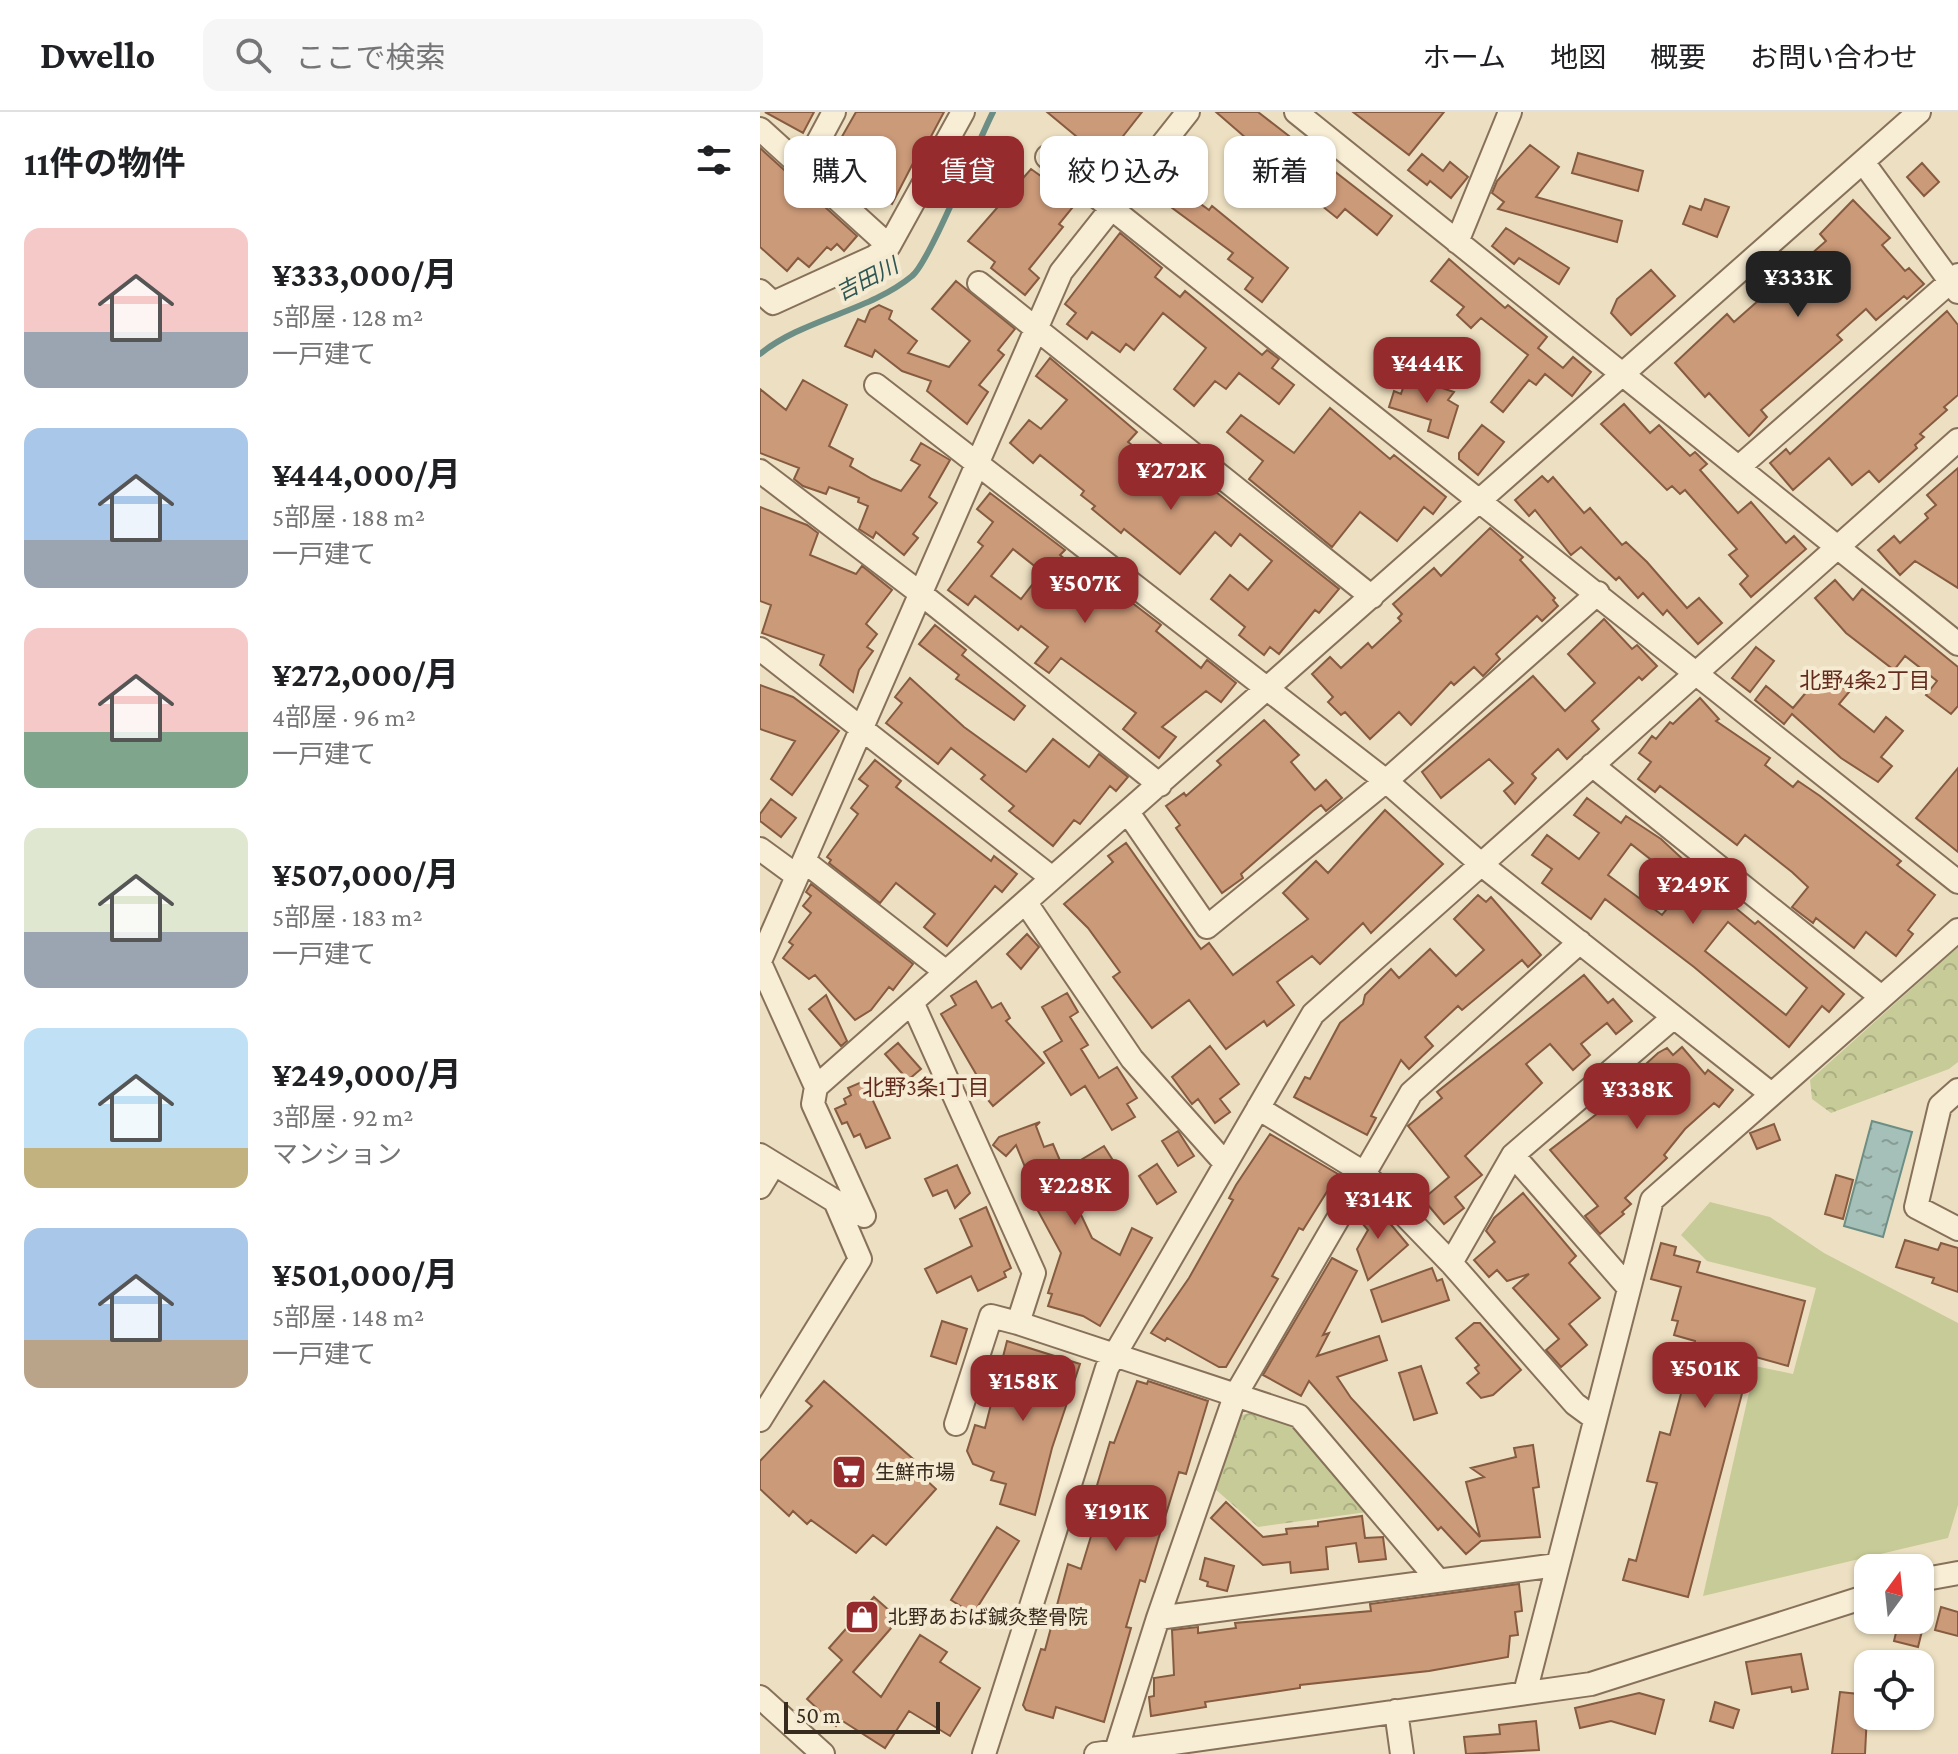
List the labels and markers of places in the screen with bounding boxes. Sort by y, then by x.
pin: ¥333K [1742,251,1854,319]
pin: ¥444K [1371,337,1483,405]
pin: ¥272K [1115,444,1227,512]
pin: ¥507K [1029,557,1141,625]
pin: ¥249K [1637,858,1749,926]
pin: ¥338K [1581,1063,1693,1131]
pin: ¥228K [1019,1159,1131,1227]
pin: ¥314K [1322,1173,1434,1241]
pin: ¥501K [1649,1342,1761,1410]
pin: ¥158K [967,1355,1079,1423]
supermarket icon: 生鮮市場 [830,1453,868,1491]
place label: 生鮮市場 [875,1461,955,1483]
pin: ¥191K [1060,1485,1172,1553]
shop icon: 北野あおば鍼灸整骨院 [843,1598,881,1636]
place label: 北野あおば鍼灸整骨院 [888,1606,1088,1628]

